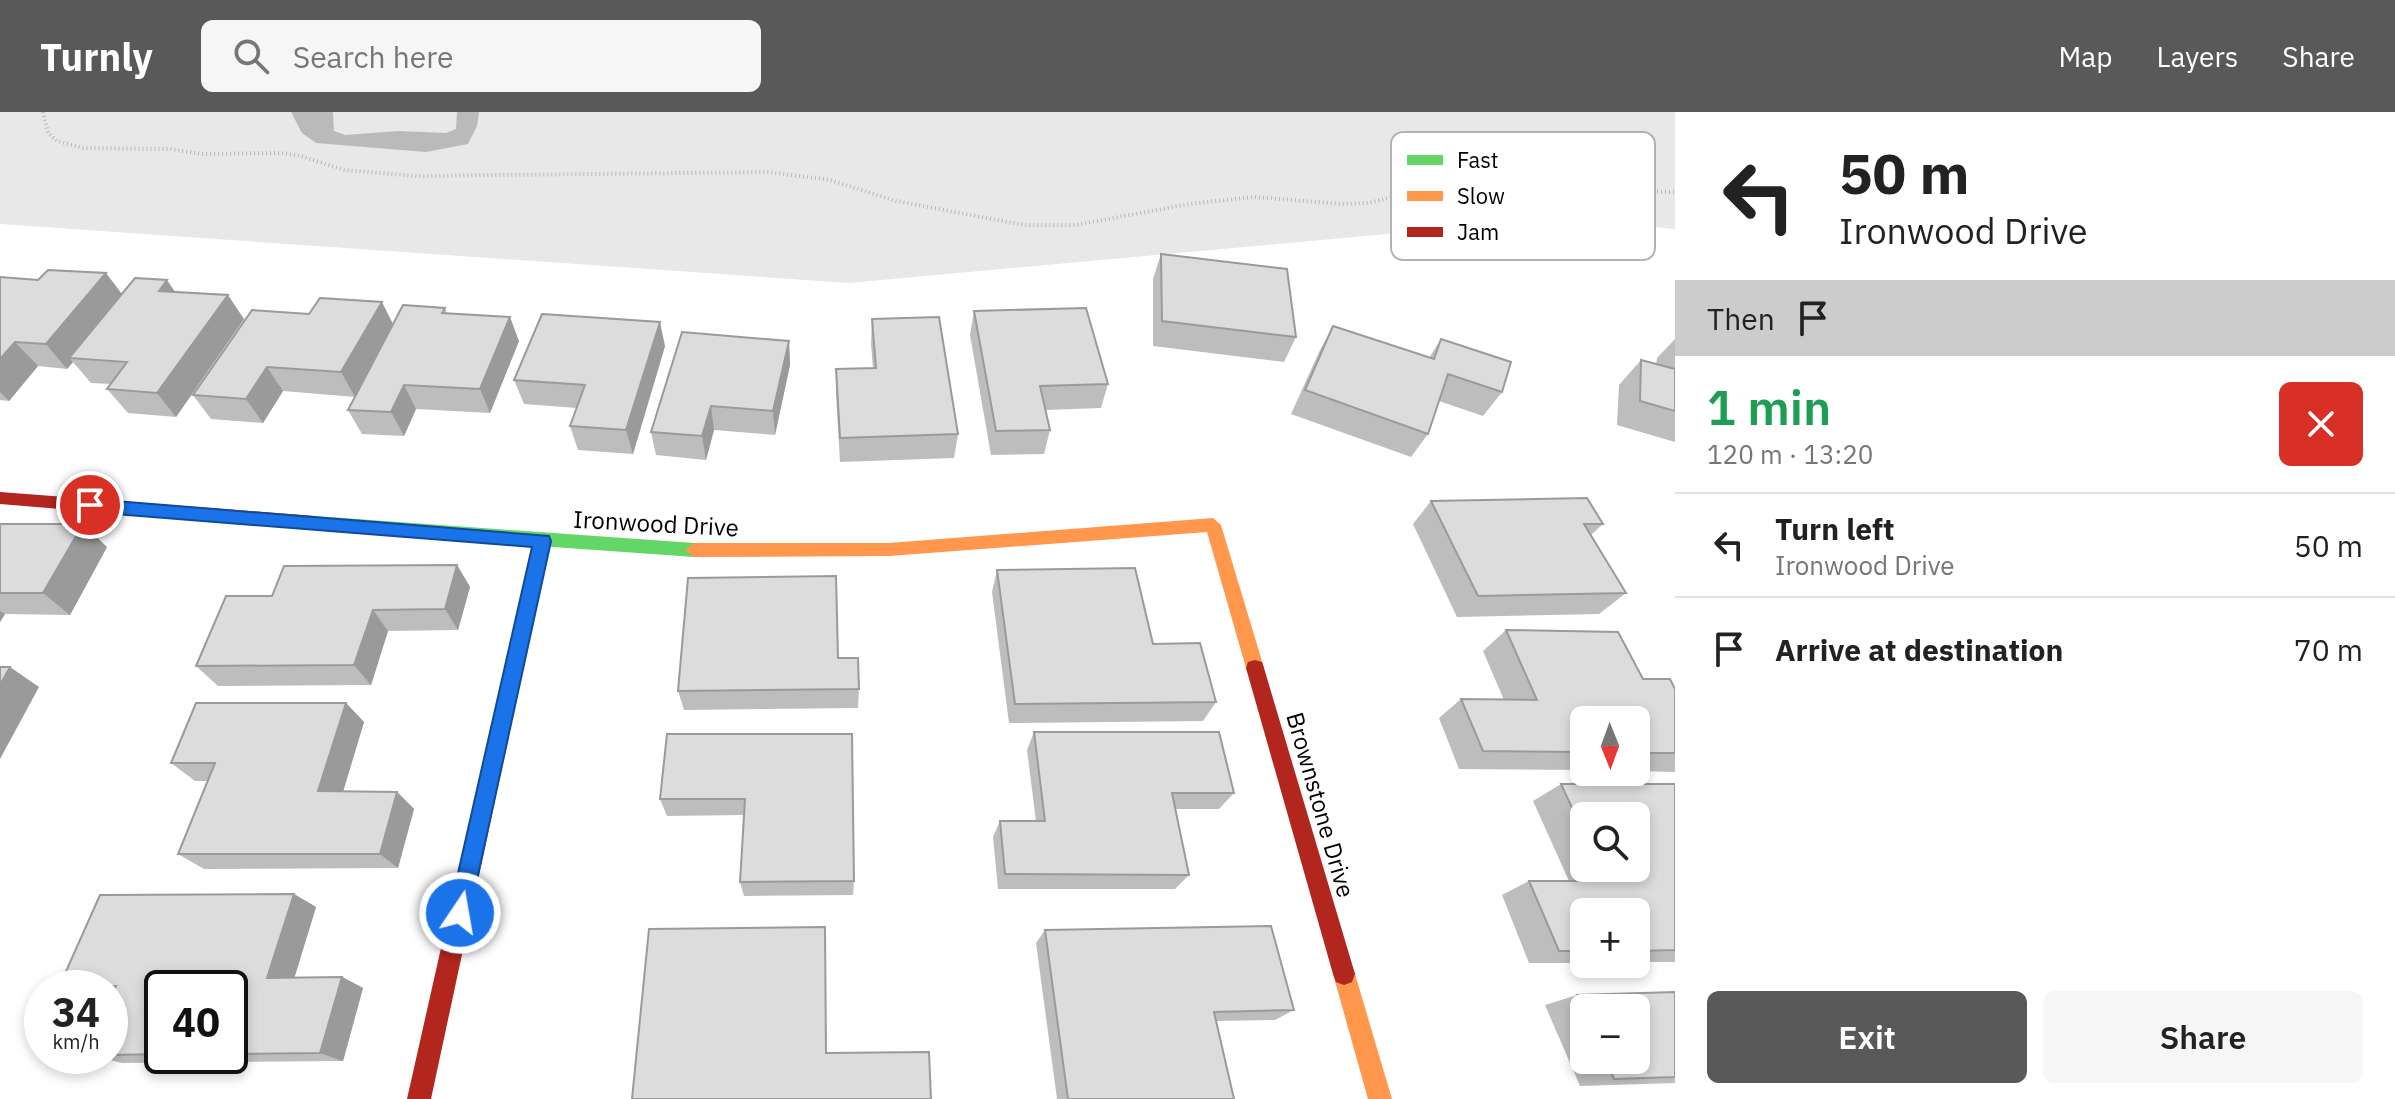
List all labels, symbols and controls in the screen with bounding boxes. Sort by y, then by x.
search box [201,20,761,92]
text: Turnly [40,32,153,81]
icon: search [229,34,273,78]
text: Search here [293,37,454,76]
text: Map [2058,38,2112,75]
text: Layers [2156,38,2238,75]
text: Share [2282,38,2355,75]
legend [1391,132,1655,260]
text: 50 m [1839,137,1969,209]
icon: left [1707,144,1811,248]
text: Fast [1457,145,1498,174]
text: Slow [1457,181,1505,210]
text: Ironwood Drive [1839,207,2088,254]
text: Jam [1457,217,1499,246]
icon: arrive [1791,296,1835,340]
text: Then [1707,299,1775,338]
text: 1 min [1707,376,1831,438]
button: close [2279,382,2363,466]
text: 120 m · 13:20 [1707,437,1873,471]
pin [56,471,124,539]
icon: arrive [68,483,112,527]
street label: Ironwood Drive [572,503,740,543]
text: Turn left [1775,509,1894,548]
icon: left [1707,523,1751,567]
text: 50 m [2294,526,2363,565]
text: Ironwood Drive [1775,548,1955,582]
icon: arrive [1707,627,1751,671]
text: Arrive at destination [1775,630,2063,669]
text: 70 m [2294,630,2363,669]
north arrow [1570,706,1650,786]
map controls [1570,706,1650,1074]
street label: Brownstone Drive [1279,708,1363,901]
button: search [1570,802,1650,882]
position arrow [418,871,502,955]
button: + [1570,898,1650,978]
speed limit sign: 40 [144,970,248,1074]
text: 34 [52,986,100,1038]
button: Exit [1707,991,2027,1083]
button: Share [2043,991,2363,1083]
button: − [1570,994,1650,1074]
text: km/h [52,1028,100,1055]

